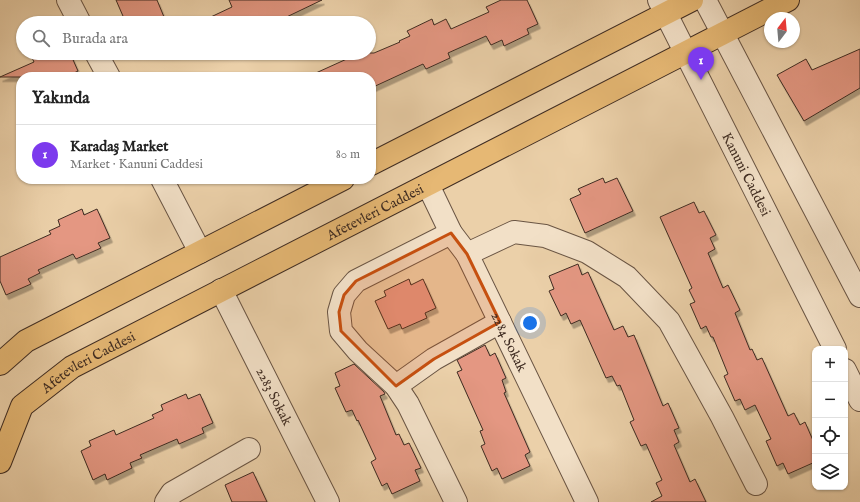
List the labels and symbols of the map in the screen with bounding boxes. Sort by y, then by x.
north arrow [764,12,800,48]
pin: 1 [688,47,714,80]
street label: Kanuni Caddesi [717,130,775,220]
street label: Afetevleri Caddesi [323,180,427,245]
street label: 2284 Sokak [486,309,531,375]
your location [520,313,540,333]
street label: Afetevleri Caddesi [37,328,139,398]
street label: 2283 Sokak [252,365,296,429]

